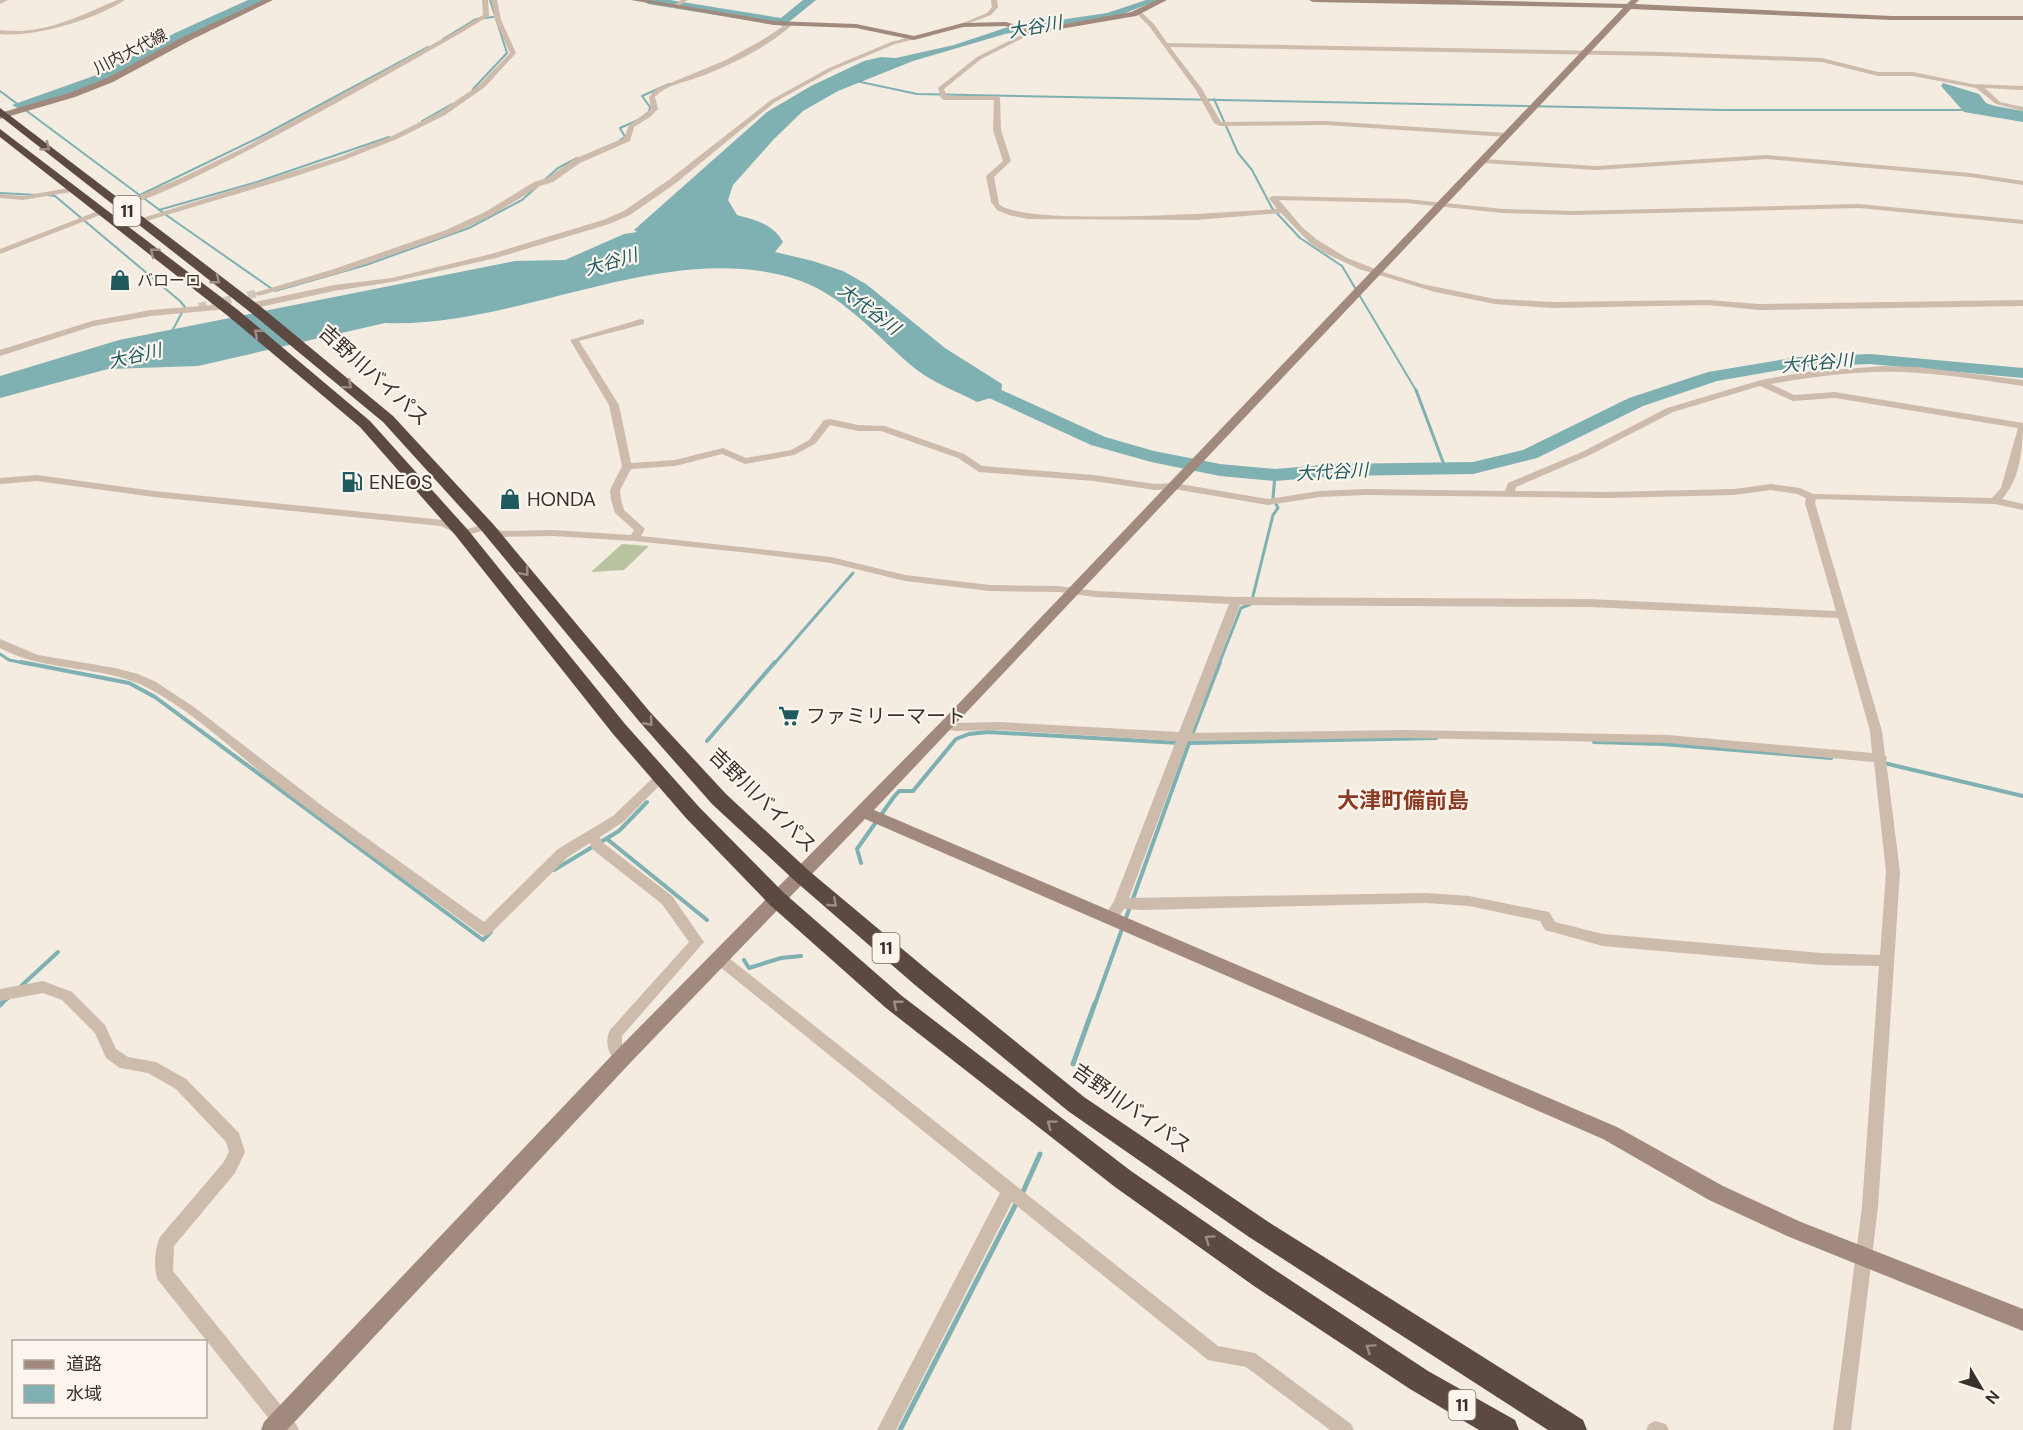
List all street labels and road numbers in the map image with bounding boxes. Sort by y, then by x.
street label: 川内大代線 [90,24,171,79]
road number: 11 [114,196,140,226]
street label: 吉野川バイパス [313,319,435,431]
street label: 吉野川バイパス [704,742,822,858]
road number: 11 [872,933,900,963]
street label: 吉野川バイパス [1067,1057,1197,1159]
road number: 11 [1448,1390,1476,1420]

